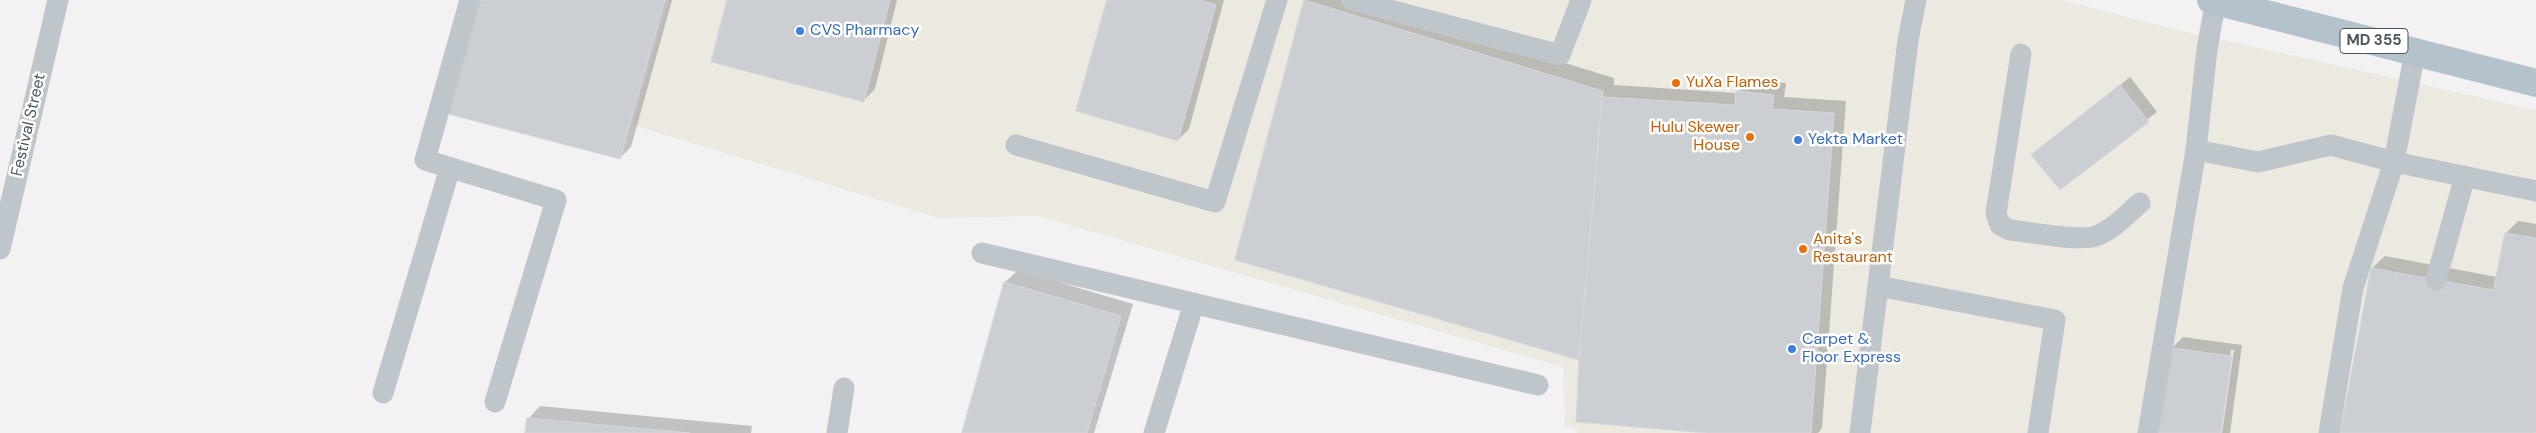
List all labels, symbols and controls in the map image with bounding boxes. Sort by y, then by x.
place label: CVS Pharmacy [810,21,919,41]
marker: CVS Pharmacy [794,25,806,37]
road number: MD 355 [2340,28,2408,54]
street label: Festival Street [8,72,50,178]
place label: YuXa Flames [1686,73,1778,93]
marker: YuXa Flames [1670,77,1682,89]
place label: Hulu Skewer House [1650,118,1740,156]
place label: Yekta Market [1808,130,1903,150]
marker: Hulu Skewer House [1744,131,1756,143]
marker: Yekta Market [1792,134,1804,146]
place label: Anita's Restaurant [1813,230,1893,268]
marker: Anita's Restaurant [1797,243,1809,255]
place label: Carpet & Floor Express [1802,330,1901,368]
marker: Carpet & Floor Express [1786,343,1798,355]

